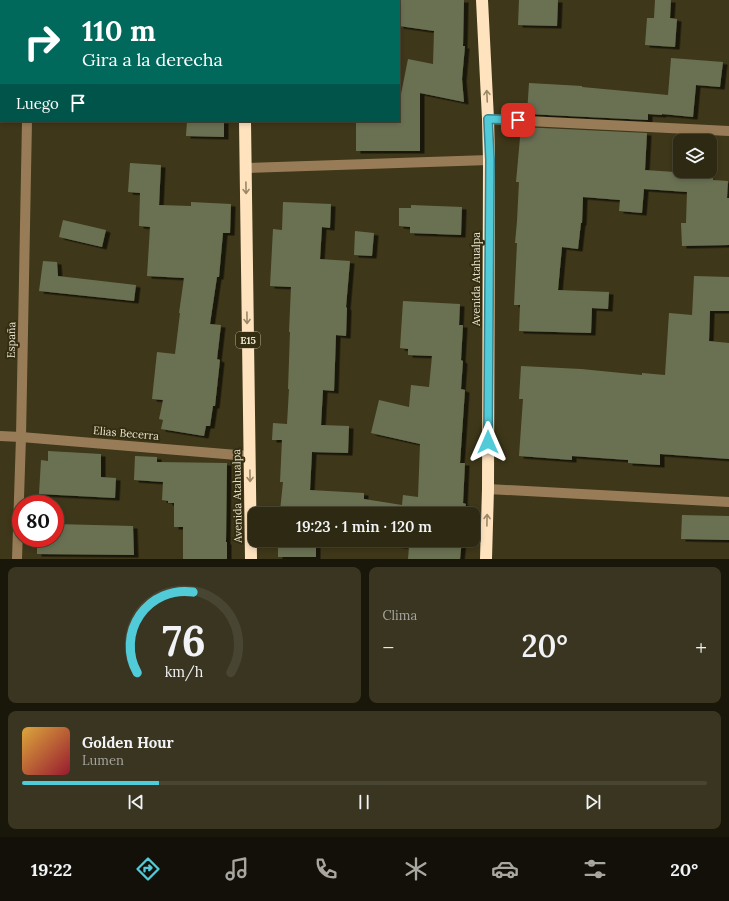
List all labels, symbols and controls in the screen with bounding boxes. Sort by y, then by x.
text: 110 m [82,13,156,49]
icon: right [16,16,68,68]
text: Gira a la derecha [82,48,223,71]
one-way arrow [484,90,491,103]
icon: arrive [67,92,89,114]
text: Luego [16,94,59,113]
pin [501,103,535,137]
icon: arrive [507,109,529,131]
map controls [673,134,717,178]
button: layers [673,134,717,178]
one-way arrow [242,181,250,194]
street label: Avenida Atahualpa [469,232,483,327]
one-way arrow [244,311,251,324]
street label: España [4,321,18,358]
road number: E15 [236,332,260,348]
position arrow [467,421,509,463]
street label: Elias Becerra [92,423,160,443]
street label: Avenida Atahualpa [229,449,245,544]
one-way arrow [246,469,254,482]
speed limit sign: 80 [12,495,64,547]
one-way arrow [483,514,491,527]
text: 19:23 · 1 min · 120 m [296,517,432,536]
text: Clima [383,607,417,624]
text: 76 [163,614,206,667]
text: 20° [521,627,568,665]
text: − [383,633,394,661]
text: + [695,633,707,661]
text: km/h [165,663,204,682]
text: Golden Hour [82,733,174,752]
text: Lumen [82,752,124,769]
icon: previous [125,791,147,813]
icon: pause [353,791,375,813]
icon: next [582,791,604,813]
icon: directions [134,855,162,883]
icon: music [223,855,251,883]
icon: phone [312,855,340,883]
icon: climate [402,855,430,883]
icon: car [491,855,519,883]
icon: filters [581,855,609,883]
text: 19:22 [31,858,72,881]
text: 20° [670,858,698,881]

